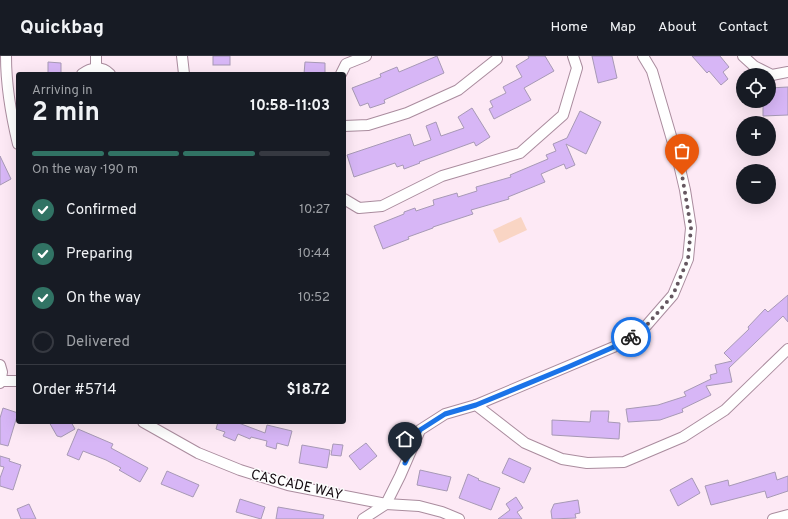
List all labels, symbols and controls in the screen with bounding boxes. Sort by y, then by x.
text: Quickbag [20,16,104,40]
text: Home [551,19,588,36]
text: Map [610,19,636,36]
text: About [658,19,697,36]
text: Contact [719,19,768,36]
map controls [736,68,776,204]
button: locate [736,68,776,108]
text: Arriving in [32,83,93,99]
text: 2 min [32,97,100,130]
text: 10:58–11:03 [250,97,330,116]
button: + [736,116,776,156]
pin [665,134,699,175]
icon: bag [671,140,693,162]
text: On the way · 190 m [32,162,138,178]
button: − [736,164,776,204]
icon: check [32,199,54,221]
text: Confirmed [66,201,137,220]
text: 10:27 [299,202,330,218]
icon: check [32,243,54,265]
text: Preparing [66,245,133,264]
text: 10:44 [298,246,330,262]
icon: check [32,287,54,309]
text: On the way [66,289,141,308]
text: 10:52 [298,290,330,306]
courier [611,317,651,357]
icon: bike [620,326,642,348]
text: Delivered [66,333,130,352]
text: Order #5714 [32,381,117,400]
text: $18.72 [286,381,330,400]
pin [388,422,422,463]
icon: home [394,428,416,450]
street label: CASCADE WAY [249,467,344,504]

